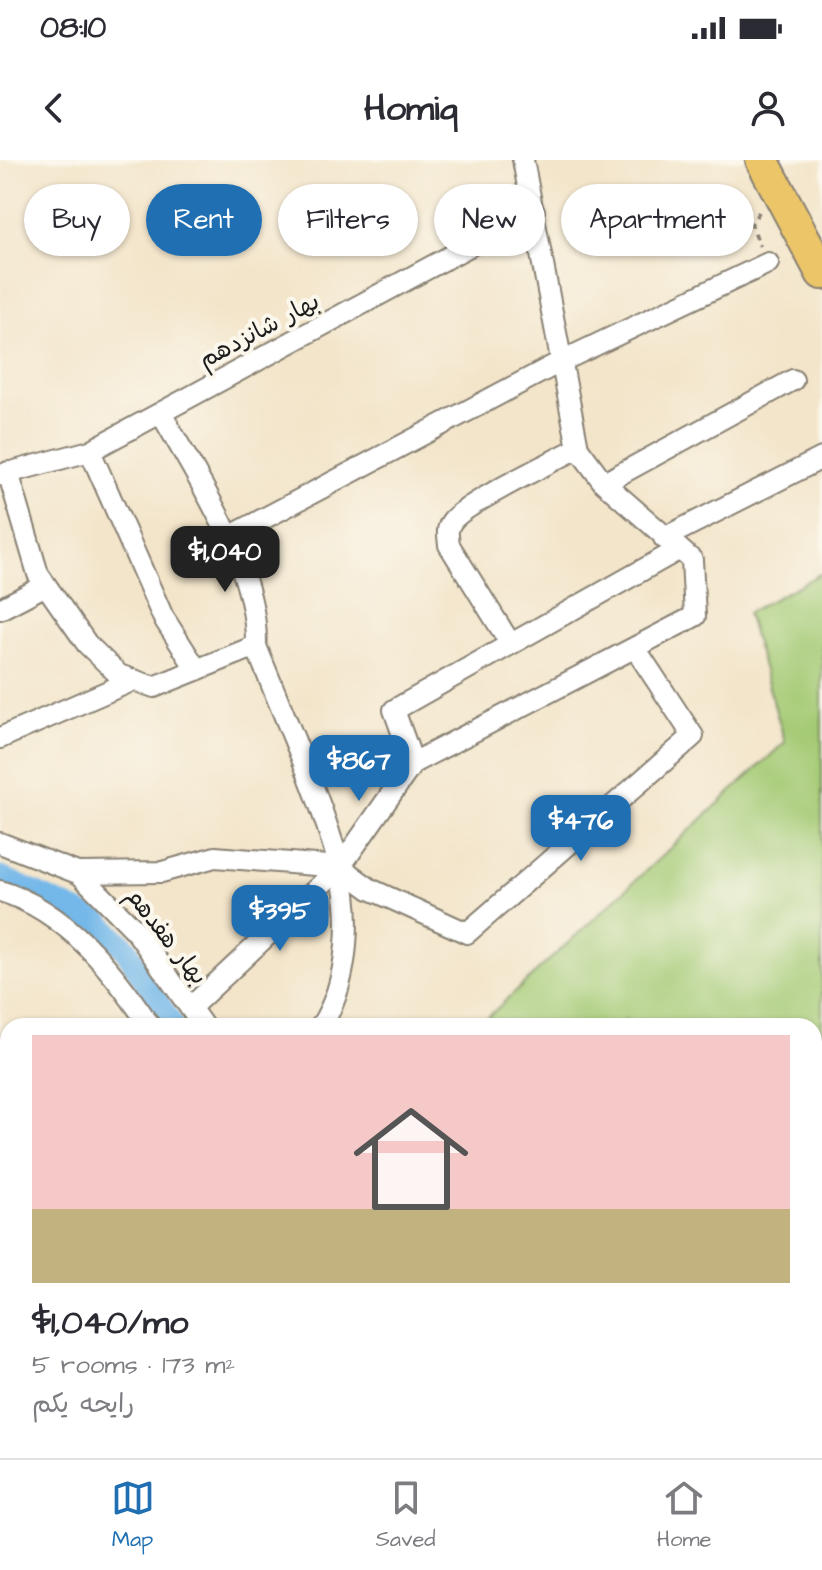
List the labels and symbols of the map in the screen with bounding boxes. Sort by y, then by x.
street label: بهار شانزدهم [193,285,326,377]
pin: $1,040 [160,526,290,594]
pin: $867 [312,735,406,803]
pin: $476 [534,795,628,863]
street label: بهار هفدهم [117,881,215,993]
pin: $395 [233,885,327,953]

